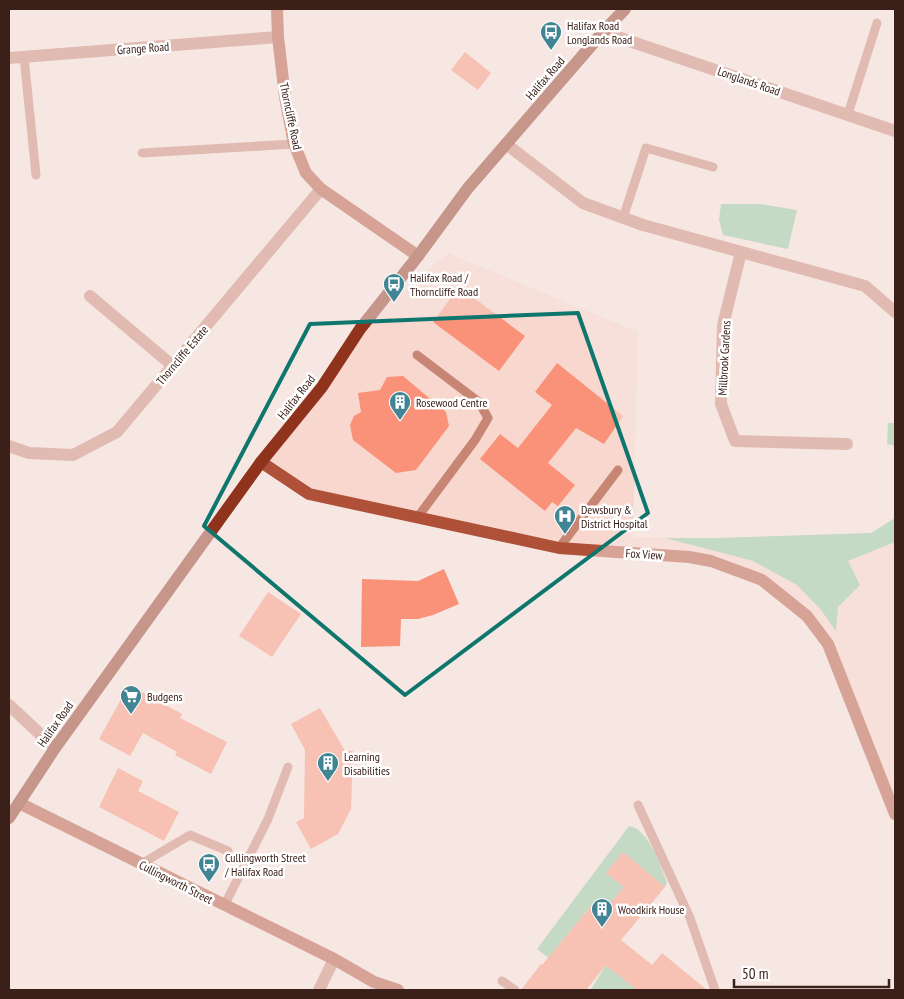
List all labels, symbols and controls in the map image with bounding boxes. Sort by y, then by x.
place label: Halifax Road Longlands Road [567,18,632,47]
bus stop icon: Halifax Road Longlands Road [539,20,563,51]
street label: Grange Road [116,39,170,57]
street label: Halifax Road [522,53,568,103]
street label: Longlands Road [716,63,782,99]
street label: Thorncliffe Road [277,81,305,151]
place label: Halifax Road / Thorncliffe Road [410,270,478,299]
bus stop icon: Halifax Road / Thorncliffe Road [382,272,406,303]
street label: Millbrook Gardens [715,320,733,396]
street label: Thorncliffe Estate [153,322,211,388]
street label: Halifax Road [274,372,318,422]
building icon: Rosewood Centre [388,390,412,421]
place label: Rosewood Centre [416,395,487,410]
place label: Dewsbury & District Hospital [581,502,648,531]
hospital icon: Dewsbury & District Hospital [553,504,577,535]
street label: Fox View [625,545,664,563]
supermarket icon: Budgens [119,684,143,715]
place label: Budgens [147,689,183,704]
street label: Halifax Road [34,698,76,750]
place label: Learning Disabilities [344,749,390,778]
building icon: Learning Disabilities [316,751,340,782]
place label: Cullingworth Street / Halifax Road [224,850,307,879]
bus stop icon: Cullingworth Street / Halifax Road [197,852,221,883]
street label: Cullingworth Street [137,857,216,907]
building icon: Woodkirk House [590,897,614,928]
place label: Woodkirk House [618,902,685,917]
scale bar [734,956,889,988]
text: 50 m [742,964,768,983]

